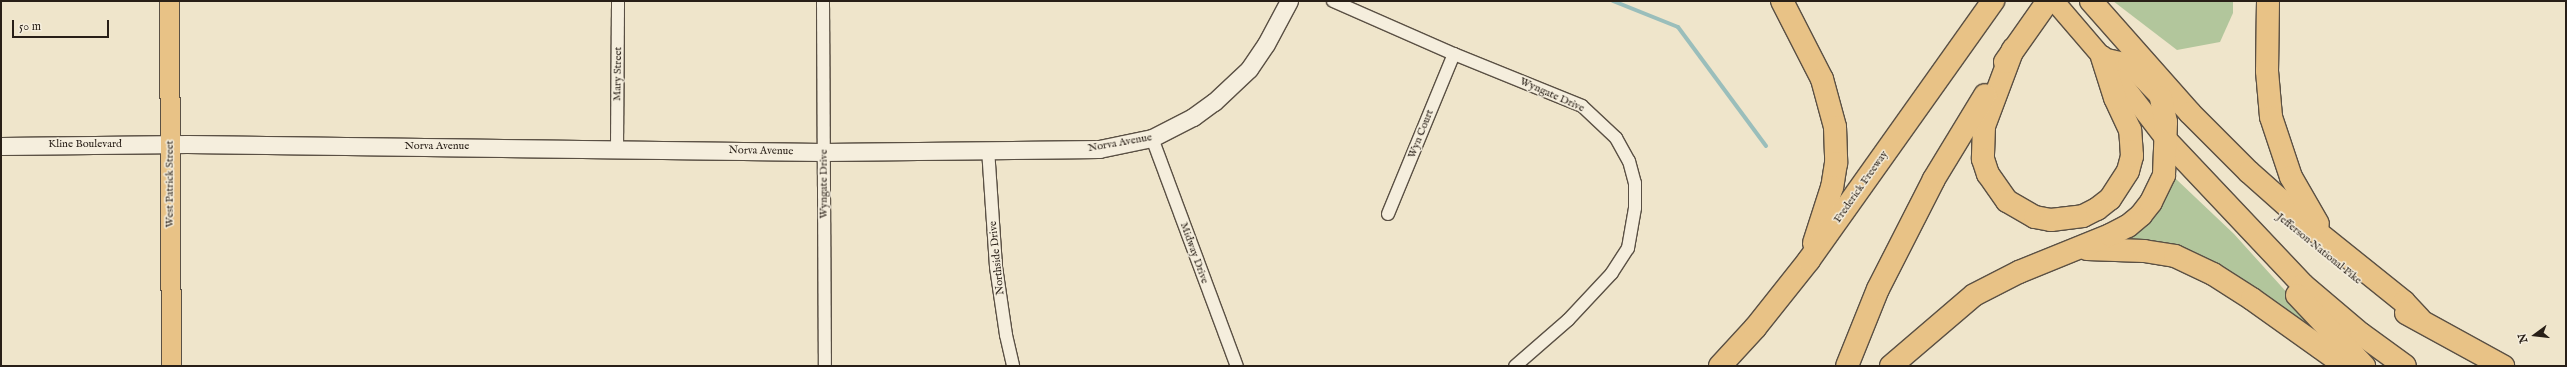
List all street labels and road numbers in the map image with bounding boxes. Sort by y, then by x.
street label: Mary Street [611,47,625,101]
street label: Wyngate Drive [1518,75,1586,115]
street label: Wyn Court [1405,108,1437,160]
street label: Norva Avenue [1087,131,1153,155]
street label: Kline Boulevard [48,137,122,151]
street label: Norva Avenue [405,139,469,153]
street label: West Patrick Street [163,140,177,228]
street label: Norva Avenue [729,144,793,158]
street label: Frederick Freeway [1831,148,1891,226]
street label: Wyngate Drive [817,149,831,219]
street label: Jefferson National Pike [2274,211,2364,287]
street label: Northside Drive [987,220,1007,296]
street label: Midway Drive [1177,221,1211,285]

